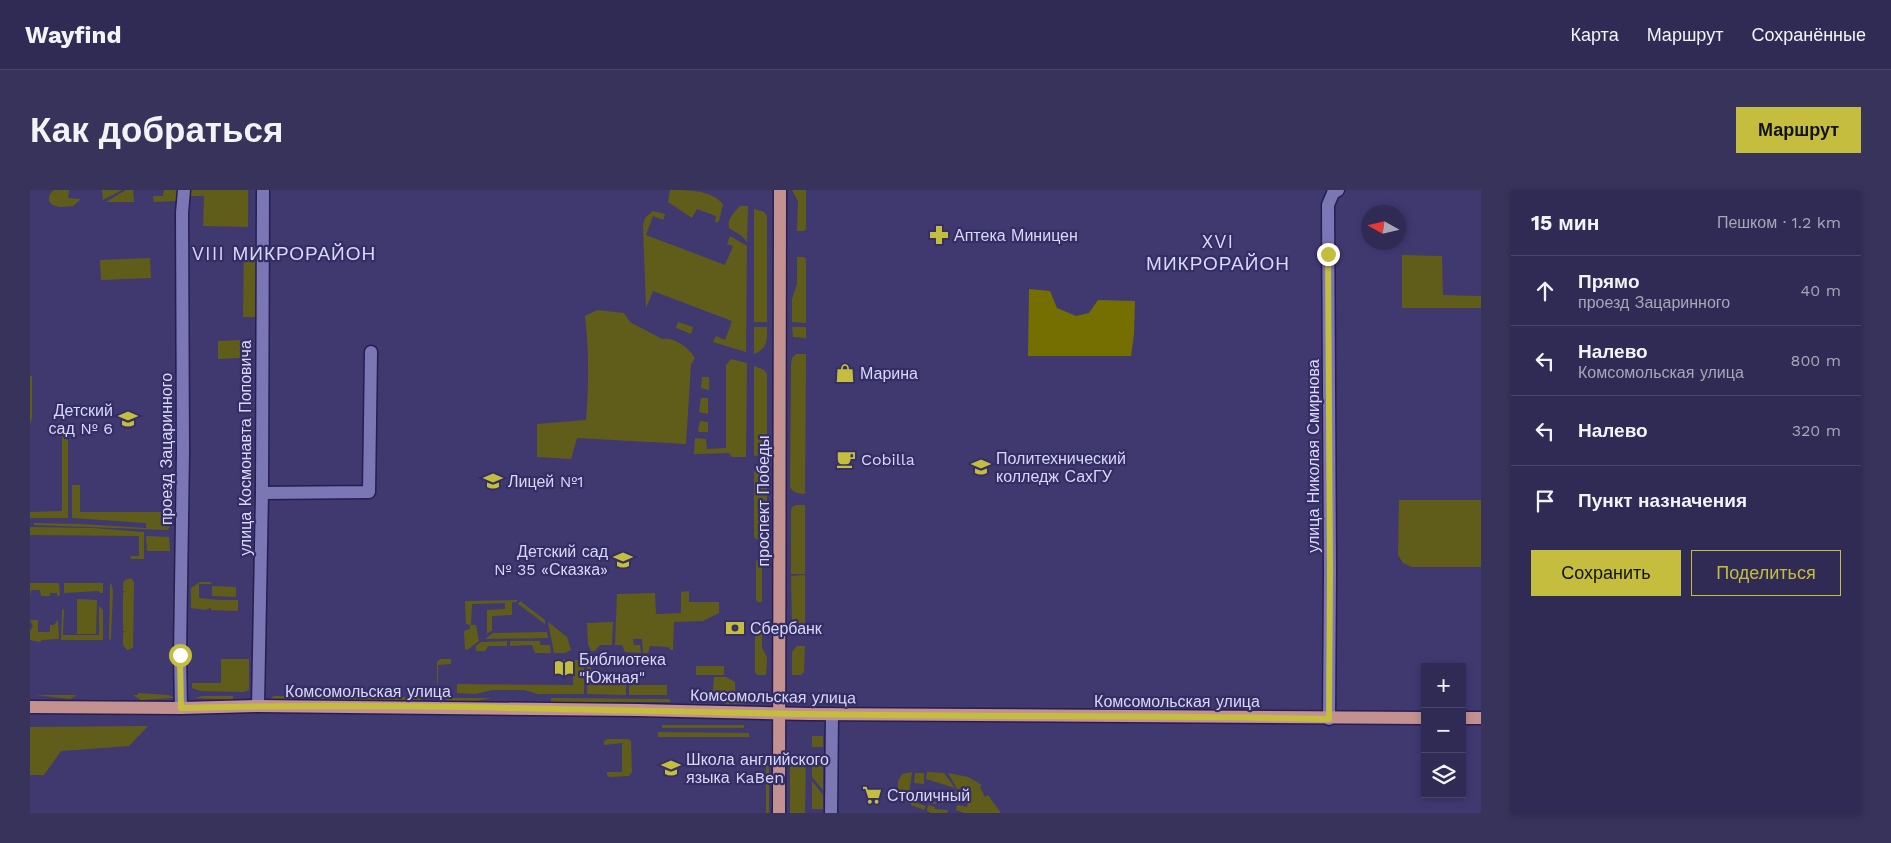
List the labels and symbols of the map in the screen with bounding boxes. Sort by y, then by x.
north arrow [1361,205,1406,250]
pharmacy icon: Аптека Миницен [928,224,950,246]
place label: Аптека Миницен [954,226,1078,245]
district label: XVI МИКРОРАЙОН [1146,230,1290,275]
district label: VIII МИКРОРАЙОН [192,242,376,265]
route end [1317,243,1340,266]
street label: улица Космонавта Поповича [236,340,255,556]
street label: улица Николая Смирнова [1304,359,1323,553]
shop icon: Марина [834,362,856,384]
place label: Марина [860,364,918,383]
street label: проезд Зацаринного [157,373,176,525]
place label: Детский сад № 6 [49,401,113,438]
school or university icon: Детский сад № 6 [117,408,139,430]
street label: проспект Победы [754,436,773,566]
cafe icon: Cobilla [835,448,857,470]
place label: Политехнический колледж СахГУ [996,449,1126,486]
place label: Cobilla [861,450,915,469]
school or university icon: Политехнический колледж СахГУ [970,456,992,478]
school or university icon: Лицей №1 [482,470,504,492]
place label: Лицей №1 [508,472,583,491]
place label: Детский сад № 35 «Сказка» [494,542,609,579]
school or university icon: Детский сад № 35 «Сказка» [612,549,634,571]
bank icon: Сбербанк [724,617,746,639]
place label: Сбербанк [750,619,823,638]
route start [169,644,192,667]
place label: Библиотека "Южная" [579,650,666,687]
library icon: Библиотека "Южная" [553,657,575,679]
street label: Комсомольская улица [285,682,451,701]
street label: Комсомольская улица [690,686,856,707]
street label: Комсомольская улица [1094,692,1260,711]
place label: Школа английского языка KaBen [686,750,829,787]
school or university icon: Школа английского языка KaBen [660,757,682,779]
supermarket icon: Столичный [861,784,883,806]
place label: Столичный [887,786,970,805]

